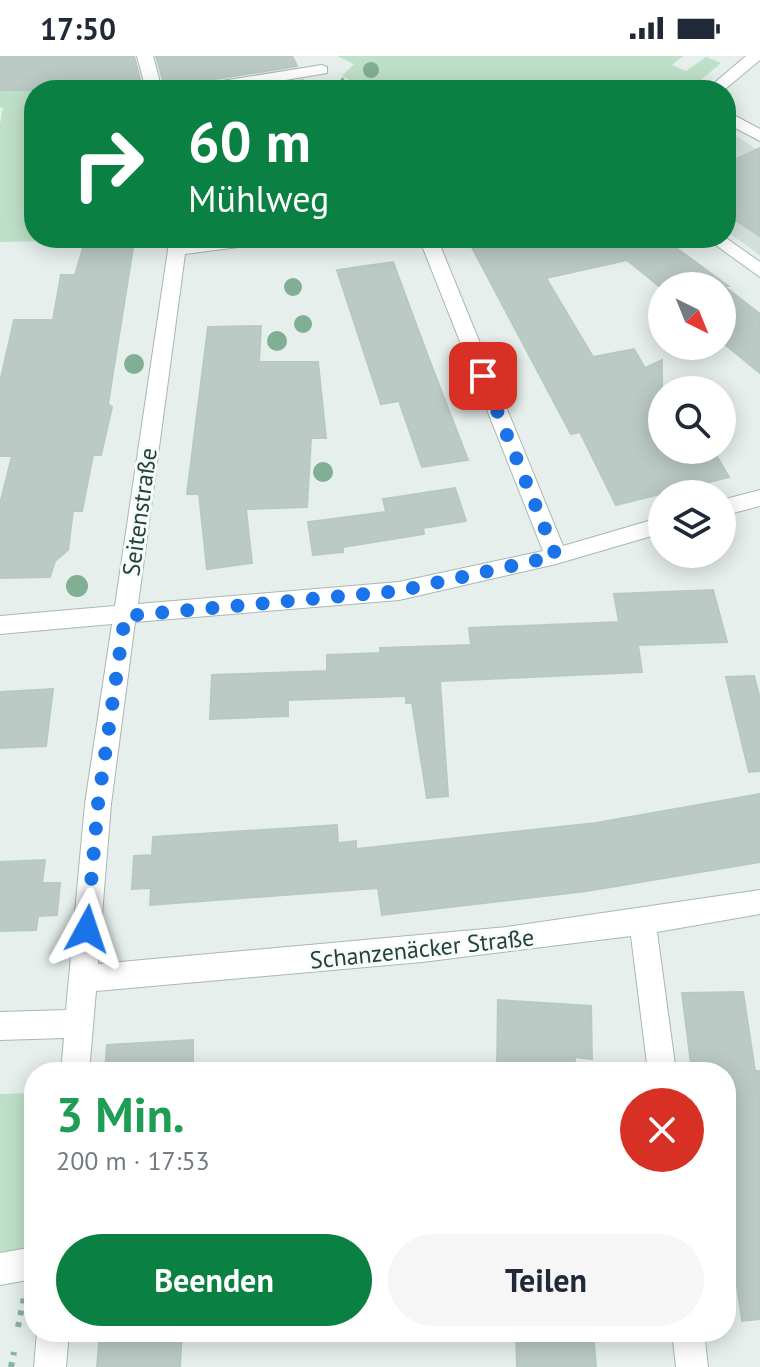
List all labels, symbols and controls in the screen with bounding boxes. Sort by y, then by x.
text: 17:50 [40,9,116,48]
text: 60 m [188,105,311,177]
icon: right [56,112,160,216]
text: Mühlweg [188,175,329,222]
north arrow [648,272,736,360]
map controls [648,272,736,568]
pin [449,342,517,410]
icon: arrive [461,354,505,398]
button: search [648,376,736,464]
street label: Seitenstraße [115,446,164,578]
button: layers [648,480,736,568]
position arrow [45,887,129,971]
street label: Schanzenäcker Straße [308,921,536,976]
text: 3 Min. [56,1083,185,1145]
button: close [620,1088,704,1172]
text: 200 m · 17:53 [56,1144,210,1177]
button: Beenden [56,1234,372,1326]
button: Teilen [388,1234,704,1326]

